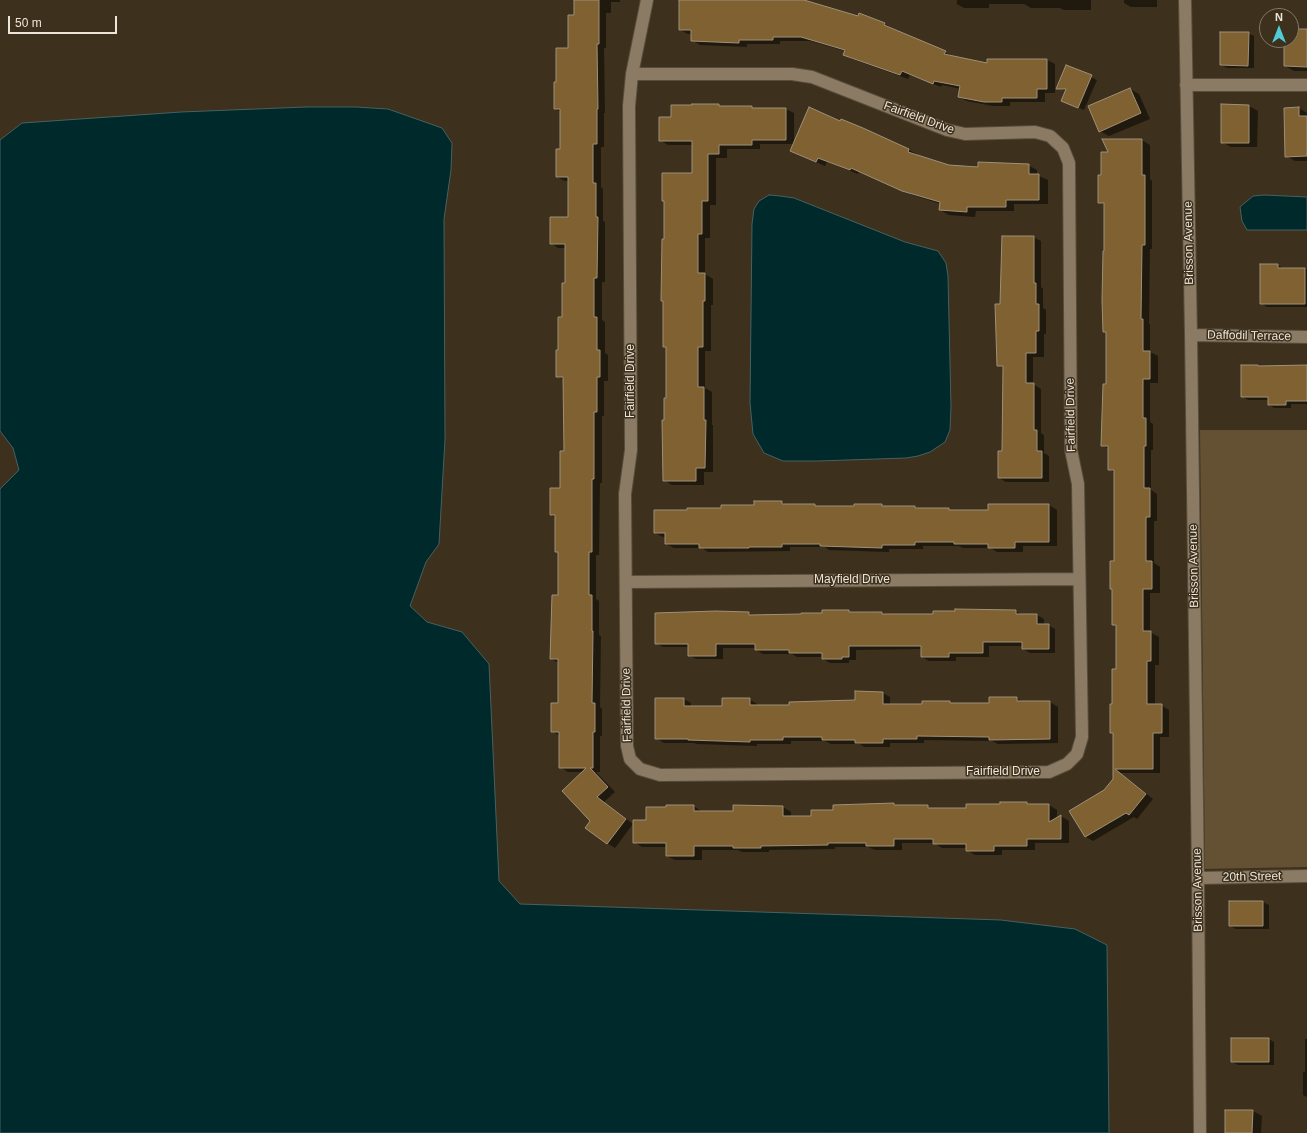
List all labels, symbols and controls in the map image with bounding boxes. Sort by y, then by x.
scale bar [10,8,119,34]
north arrow [1259,8,1299,48]
text: N [1275,11,1283,23]
text: 50 m [15,16,42,30]
street label: Fairfield Drive [882,99,956,137]
street label: Brisson Avenue [1181,201,1197,285]
street label: Daffodil Terrace [1207,328,1291,344]
street label: Fairfield Drive [624,344,638,418]
street label: Fairfield Drive [1063,378,1079,452]
street label: Brisson Avenue [1186,524,1202,608]
street label: Mayfield Drive [814,573,890,587]
street label: Fairfield Drive [619,668,635,742]
street label: Fairfield Drive [966,765,1040,779]
street label: Brisson Avenue [1190,848,1206,932]
street label: 20th Street [1223,869,1281,885]

